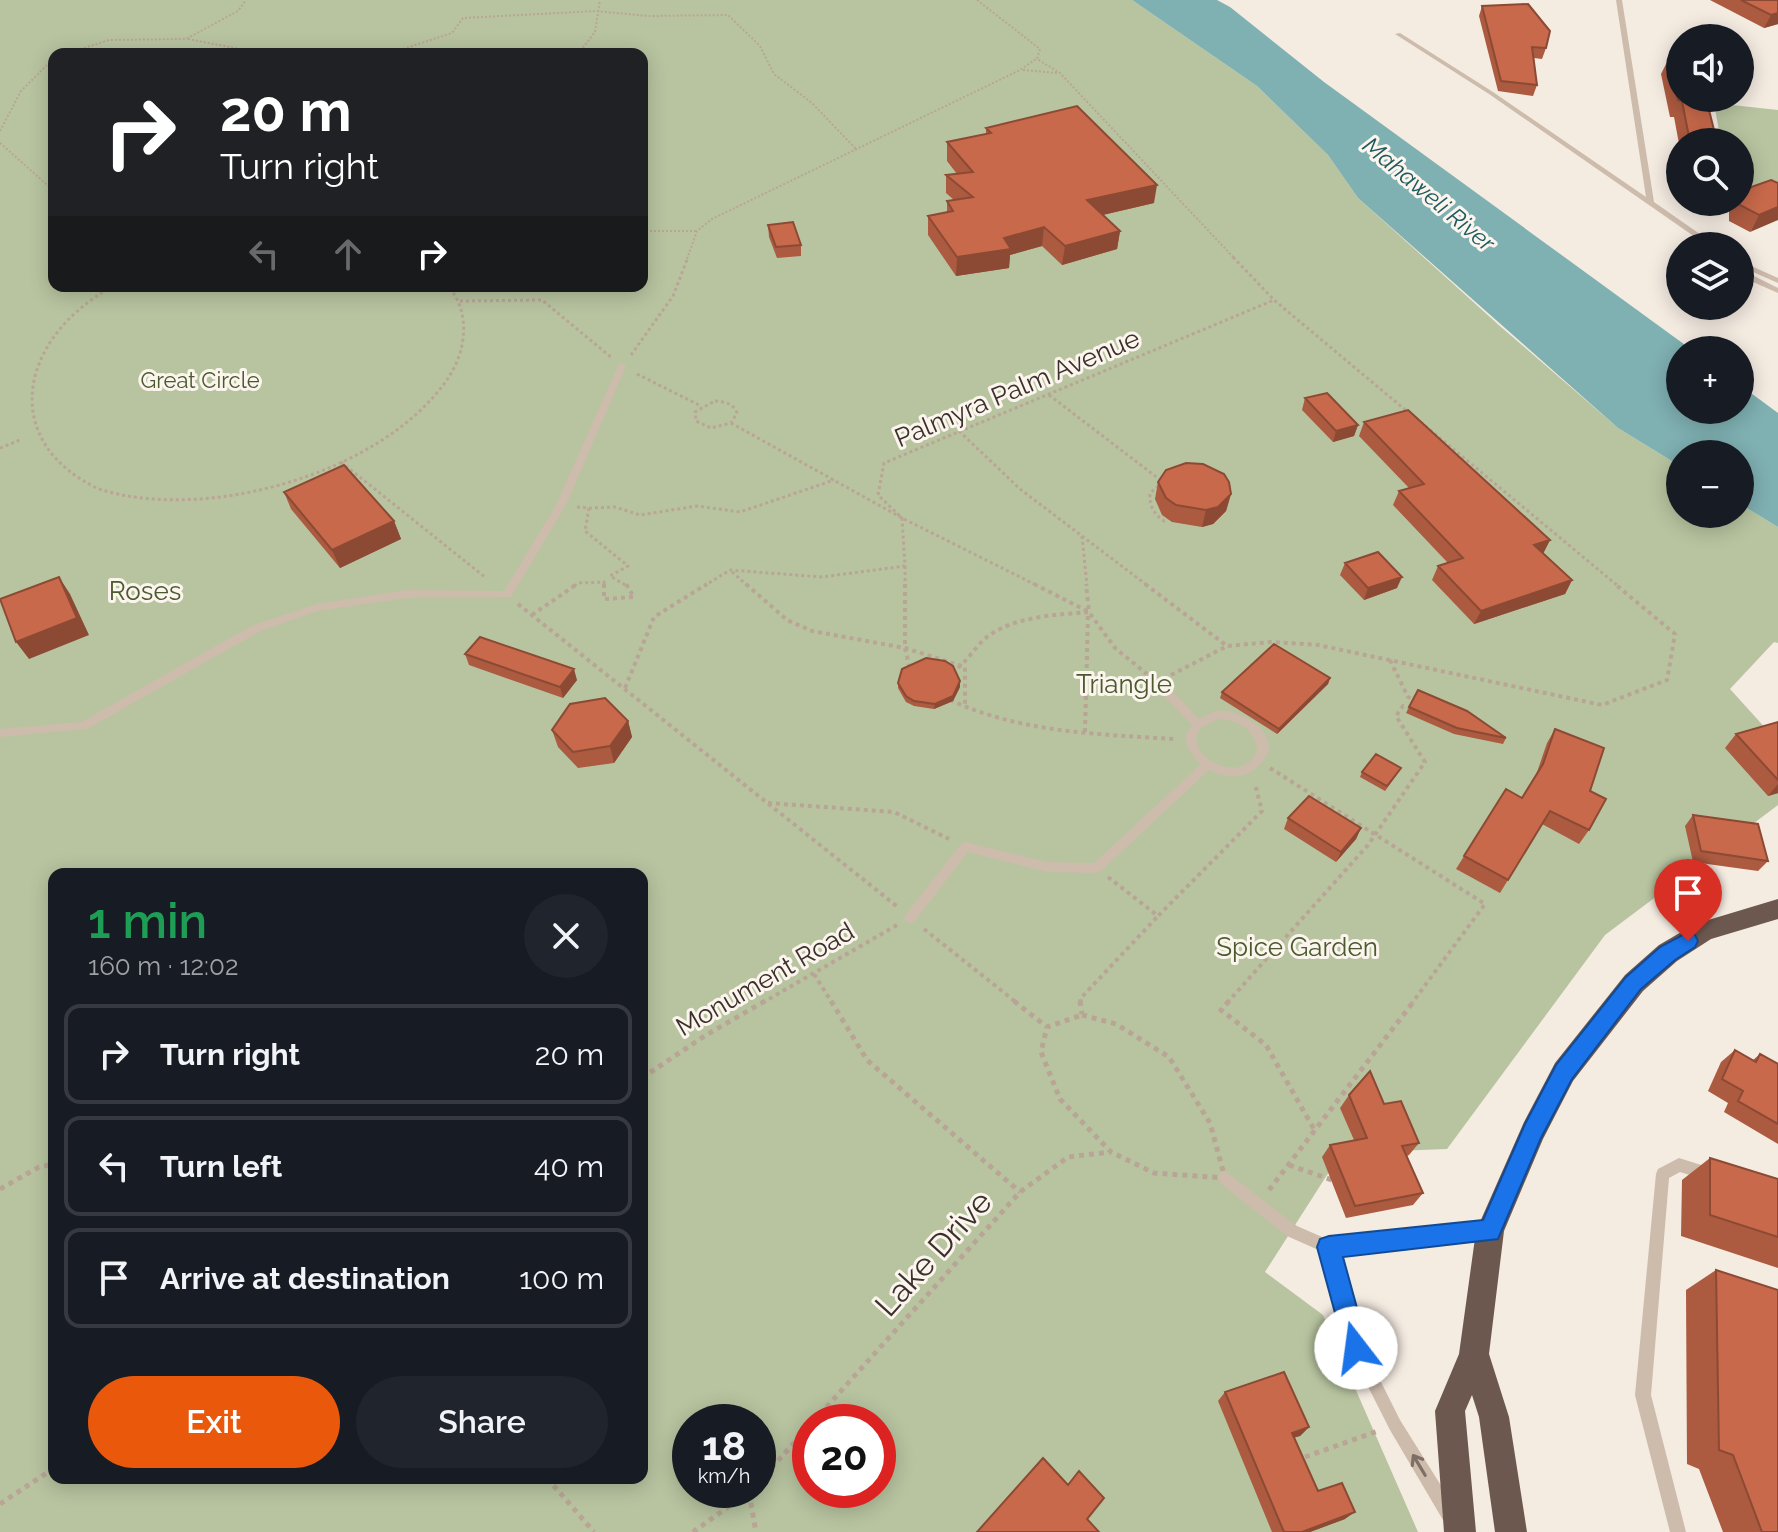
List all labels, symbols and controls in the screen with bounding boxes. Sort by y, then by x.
map controls [1666,24,1754,528]
button: sound [1666,24,1754,112]
text: 20 m [220,78,352,144]
icon: right [88,80,192,184]
button: search [1666,128,1754,216]
water label: Mahaweli River [1357,131,1501,258]
text: Turn right [220,145,379,187]
icon: left [242,232,286,276]
icon: ahead [326,232,370,276]
icon: right [410,232,454,276]
button: layers [1666,232,1754,320]
street label: Palmyra Palm Avenue [890,323,1144,453]
button: + [1666,336,1754,424]
park label: Great Circle [140,367,260,393]
button: − [1666,440,1754,528]
park label: Roses [109,576,181,606]
park label: Triangle [1076,669,1172,699]
pin [1654,859,1722,941]
icon: arrive [1666,871,1710,915]
text: 1 min [88,893,207,949]
button: close [524,894,608,978]
street label: Monument Road [671,916,859,1042]
park label: Spice Garden [1216,932,1378,962]
text: 160 m · 12:02 [88,951,238,981]
icon: right [92,1032,136,1076]
text: Turn right [160,1037,300,1072]
text: 20 m [535,1037,604,1072]
icon: left [92,1144,136,1188]
text: Turn left [160,1149,282,1184]
text: 40 m [534,1149,604,1184]
street label: Lake Drive [867,1183,999,1323]
icon: arrive [92,1256,136,1300]
text: Arrive at destination [160,1261,450,1296]
text: 100 m [519,1261,604,1296]
position arrow [1314,1306,1398,1390]
button: Exit [88,1376,340,1468]
button: Share [356,1376,608,1468]
speed limit sign: 20 [792,1404,896,1508]
text: 18 [702,1422,746,1469]
one-way arrow [1411,1454,1427,1477]
text: km/h [698,1464,750,1488]

